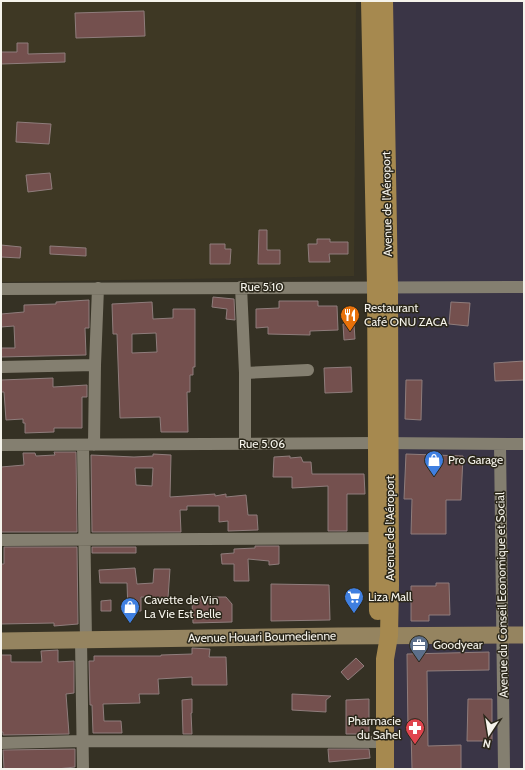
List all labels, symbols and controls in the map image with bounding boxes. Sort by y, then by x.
street label: Avenue de l'Aéroport [378,151,395,257]
street label: Rue 5.10 [240,279,284,294]
place label: Restaurant Café ONU ZACA [364,300,448,329]
restaurant icon: Restaurant Café ONU ZACA [339,304,361,332]
street label: Rue 5.06 [239,436,285,451]
shop icon: Pro Garage [423,449,445,477]
place label: Pro Garage [448,452,503,467]
street label: Avenue de l'Aéroport [382,475,397,581]
street label: Avenue du Conseil Economique et Social [492,492,511,698]
supermarket icon: Liza Mall [343,586,365,614]
place label: Liza Mall [368,589,412,604]
place label: Cavette de Vin La Vie Est Belle [144,592,221,621]
shop icon: Cavette de Vin La Vie Est Belle [119,596,141,624]
street label: Avenue Houari Boumedienne [188,628,336,645]
office icon: Goodyear [408,634,430,662]
place label: Goodyear [433,637,483,652]
place label: Pharmacie du Sahel [348,713,401,742]
north arrow [469,714,509,754]
pharmacy icon: Pharmacie du Sahel [404,717,426,745]
text: N [482,736,492,751]

